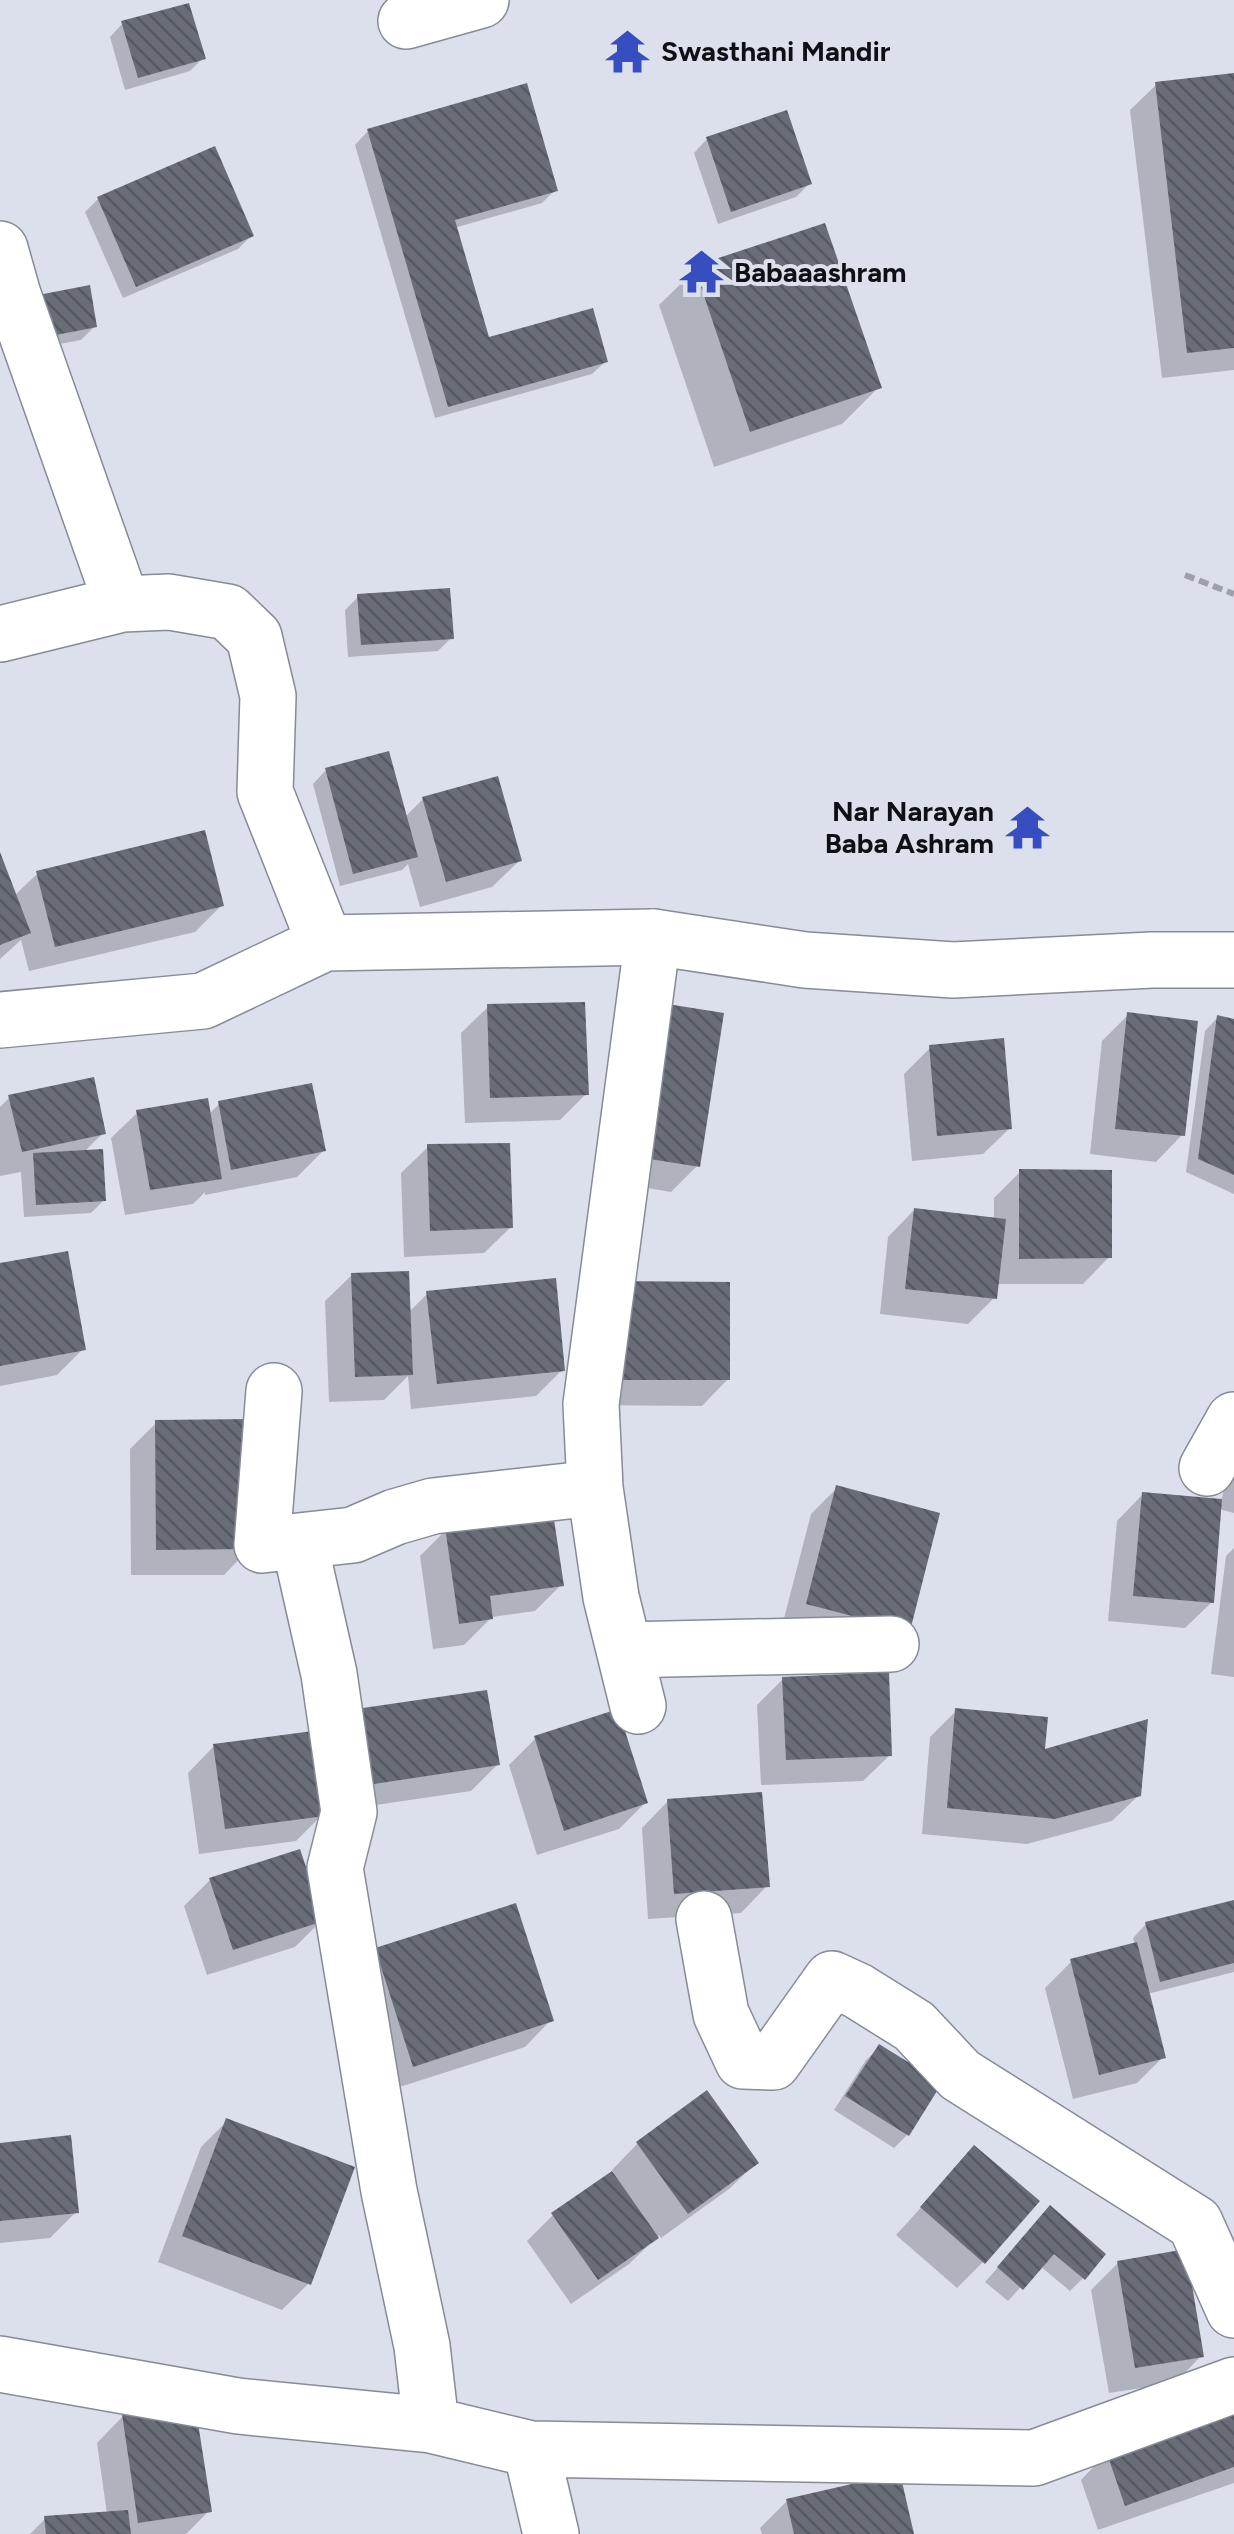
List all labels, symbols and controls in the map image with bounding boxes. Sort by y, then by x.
temple icon: Swasthani Mandir [604,27,652,75]
place label: Swasthani Mandir [661,34,891,68]
temple icon: Babaaashram [677,248,725,296]
place label: Babaaashram [734,255,906,289]
place label: Nar Narayan Baba Ashram [825,794,994,860]
temple icon: Nar Narayan Baba Ashram [1003,803,1051,851]

